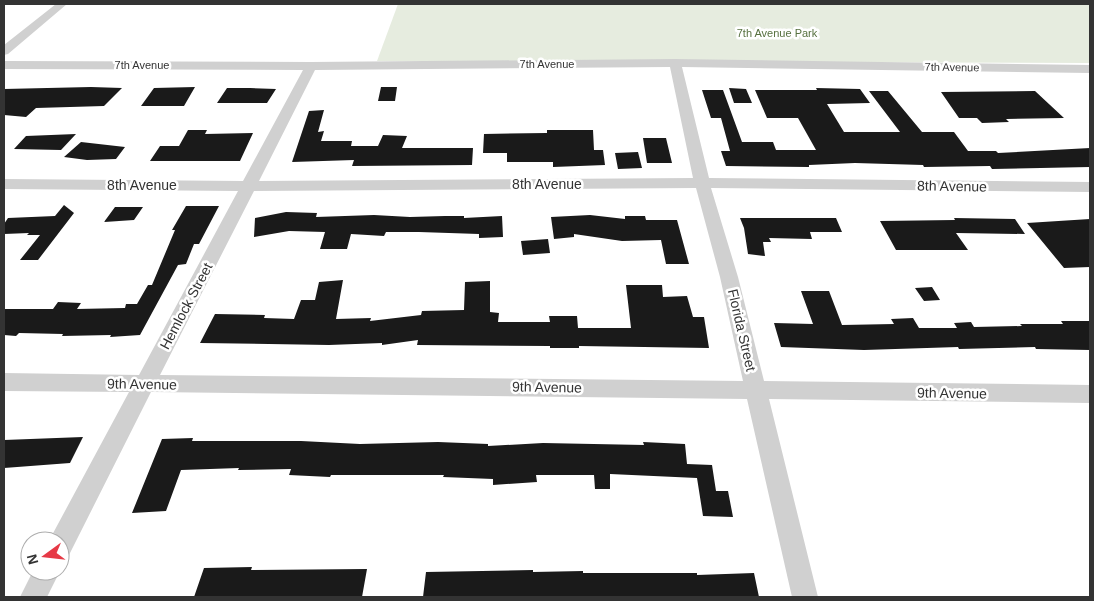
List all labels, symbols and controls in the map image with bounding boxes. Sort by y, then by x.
park label: 7th Avenue Park [737,27,818,39]
street label: 7th Avenue [520,58,574,70]
street label: 7th Avenue [115,59,169,71]
street label: 7th Avenue [924,61,980,73]
street label: 8th Avenue [512,176,582,192]
street label: 8th Avenue [107,177,177,193]
street label: 8th Avenue [917,177,987,195]
street label: Hemlock Street [156,260,216,352]
street label: Florida Street [725,287,759,373]
street label: 9th Avenue [107,375,177,393]
street label: 9th Avenue [512,378,582,396]
street label: 9th Avenue [917,384,987,402]
north arrow [20,531,70,581]
text: N [23,552,41,566]

